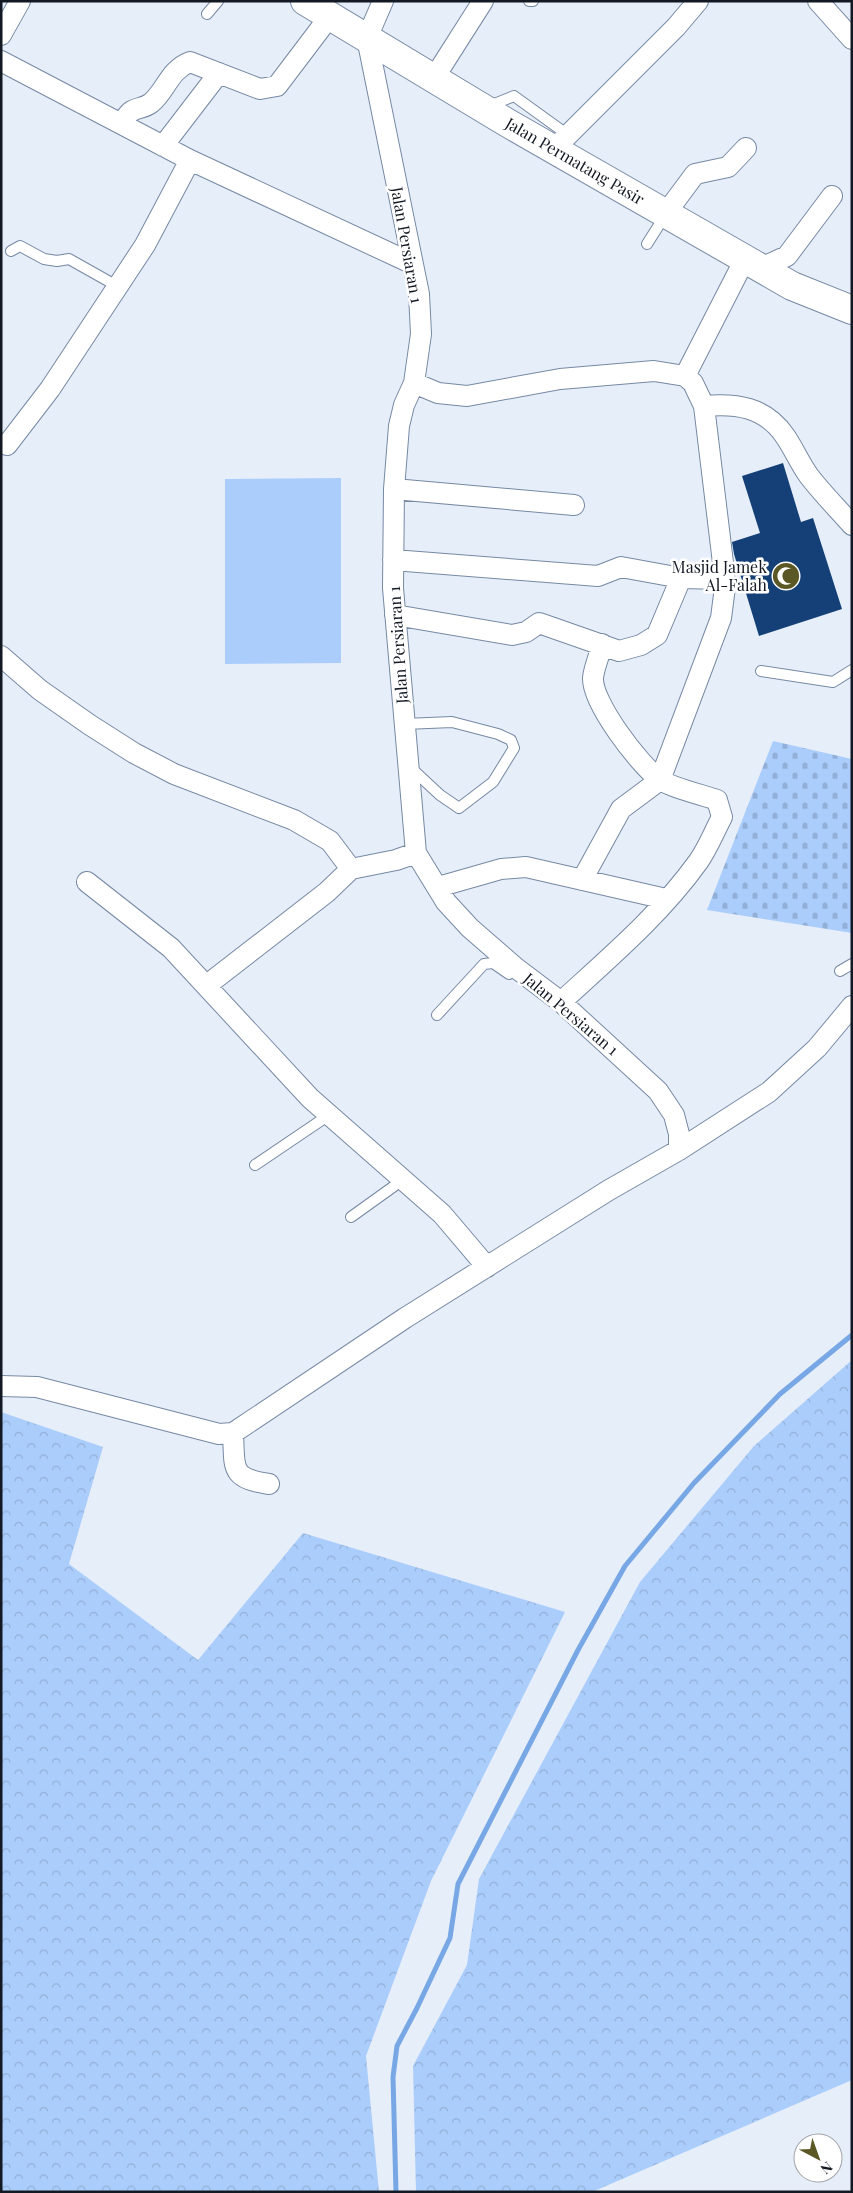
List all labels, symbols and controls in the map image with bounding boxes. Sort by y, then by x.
street label: Jalan Permatang Pasir [501,112,649,209]
street label: Jalan Persiaran 1 [387,184,428,305]
place label: Masjid Jamek Al-Falah [672,556,768,595]
mosque icon: Masjid Jamek Al-Falah [771,561,801,591]
street label: Jalan Persiaran 1 [383,586,412,705]
street label: Jalan Persiaran 1 [519,967,623,1060]
north arrow [793,2133,843,2183]
text: N [817,2158,837,2179]

